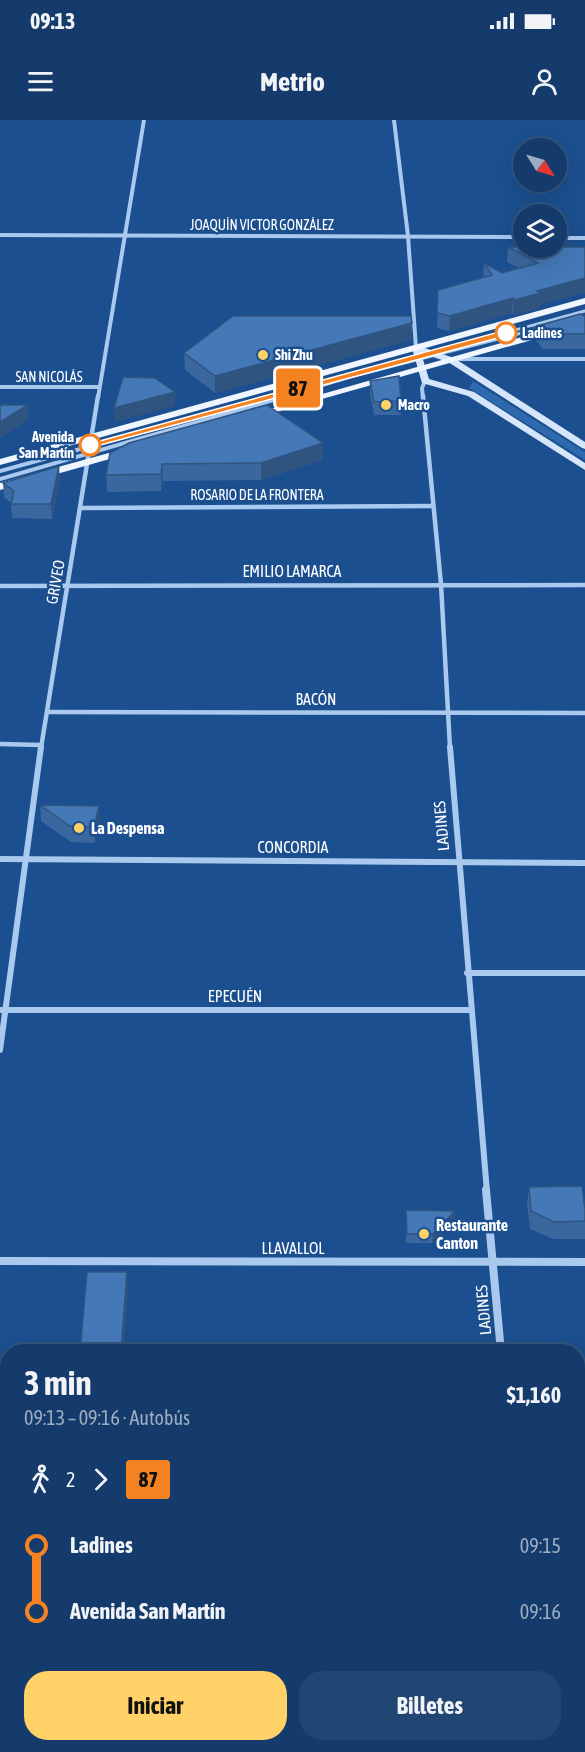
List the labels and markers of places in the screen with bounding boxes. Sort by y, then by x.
marker: Ladines [495,322,517,344]
place label: Ladines [522,325,562,341]
place label: Shi Zhu [275,347,313,363]
marker: Shi Zhu [256,348,270,362]
place label: Macro [398,397,430,413]
marker: Macro [379,398,393,412]
place label: Avenida San Martín [19,429,74,461]
marker: Avenida San Martín [79,434,101,456]
place label: La Despensa [91,819,164,837]
marker: La Despensa [72,821,86,835]
place label: Restaurante Canton [436,1216,508,1252]
marker: Restaurante Canton [417,1227,431,1241]

